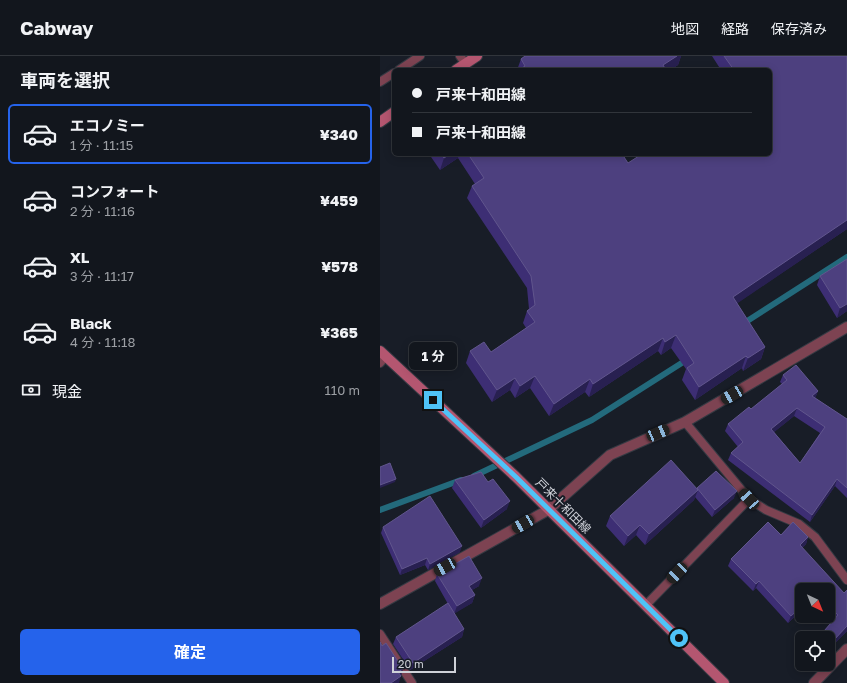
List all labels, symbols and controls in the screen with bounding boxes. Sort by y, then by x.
text: Cabway [20,16,94,39]
text: 地図 [671,20,699,37]
text: 経路 [721,20,749,37]
text: 保存済み [771,20,827,37]
text: 車両を選択 [20,69,110,91]
text: 戸来十和田線 [436,85,526,103]
icon: car [22,116,58,152]
text: エコノミー [70,116,145,134]
text: 戸来十和田線 [436,123,526,141]
text: ¥340 [320,125,358,143]
text: 1 分 · 11:15 [70,137,133,153]
icon: car [22,182,58,218]
text: コンフォート [70,182,160,200]
text: ¥459 [320,191,358,209]
text: 2 分 · 11:16 [70,203,135,219]
icon: car [22,248,58,284]
text: XL [70,248,89,266]
text: ¥578 [321,257,358,275]
text: 3 分 · 11:17 [70,268,134,284]
icon: car [22,314,58,350]
text: Black [70,314,112,332]
text: ¥365 [320,323,358,341]
text: 4 分 · 11:18 [70,334,135,350]
callout: 1 分 [409,342,457,370]
text: 1 分 [422,348,444,364]
icon: cash [20,379,42,401]
text: 現金 [52,382,82,400]
text: 110 m [325,382,360,398]
car [719,384,745,406]
route end [424,391,442,409]
car [645,423,671,443]
street label: 戸来十和田線 [533,475,594,536]
car [737,486,761,512]
car [510,513,536,535]
car [432,556,458,578]
car [664,560,690,586]
north arrow [795,583,835,623]
map controls [795,583,835,671]
button: 確定 [20,629,360,675]
route start [670,629,688,647]
button: locate [795,631,835,671]
scale bar [392,655,456,674]
text: 20 m [398,657,424,670]

